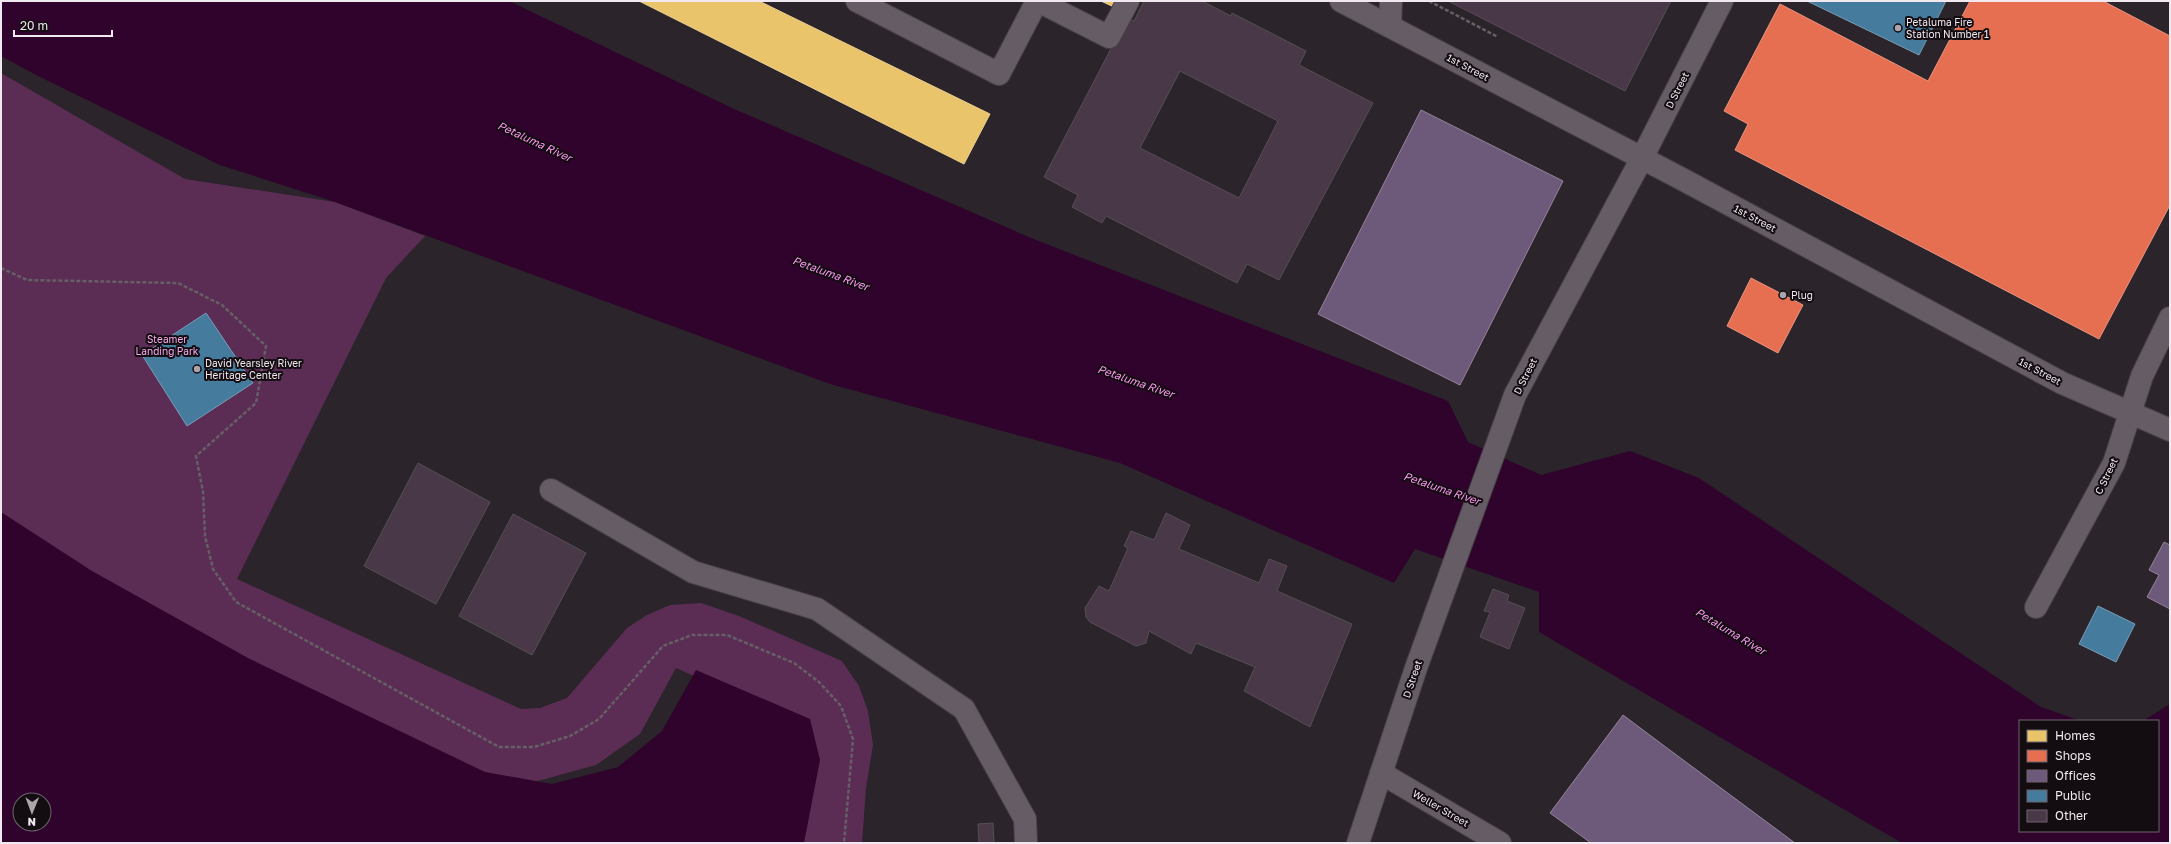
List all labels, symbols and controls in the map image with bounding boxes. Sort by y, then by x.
scale bar [14,12,112,38]
place label: Petaluma Fire Station Number 1 [1906,16,1989,40]
text: 20 m [20,18,48,33]
marker: Petaluma Fire Station Number 1 [1893,23,1903,33]
street label: 1st Street [1445,51,1491,83]
street label: D Street [1663,70,1691,110]
water label: Petaluma River [496,118,576,165]
street label: 1st Street [1732,202,1778,234]
water label: Petaluma River [791,253,872,293]
place label: Plug [1791,289,1813,301]
marker: Plug [1778,290,1788,300]
park label: Steamer Landing Park [136,333,199,357]
street label: 1st Street [2017,355,2063,387]
street label: D Street [1511,356,1539,396]
place label: David Yearsley River Heritage Center [205,357,302,381]
water label: Petaluma River [1096,362,1178,401]
marker: David Yearsley River Heritage Center [192,364,202,374]
street label: C Street [2092,456,2120,496]
water label: Petaluma River [1402,469,1484,508]
water label: Petaluma River [1693,605,1770,658]
street label: D Street [1400,659,1424,699]
legend [2019,720,2159,832]
text: Homes [2055,728,2095,743]
text: Shops [2055,748,2091,763]
text: Offices [2055,768,2096,783]
street label: Weller Street [1411,787,1471,829]
text: Public [2055,788,2092,803]
north arrow [12,792,52,832]
text: Other [2055,808,2088,823]
text: N [28,816,36,829]

